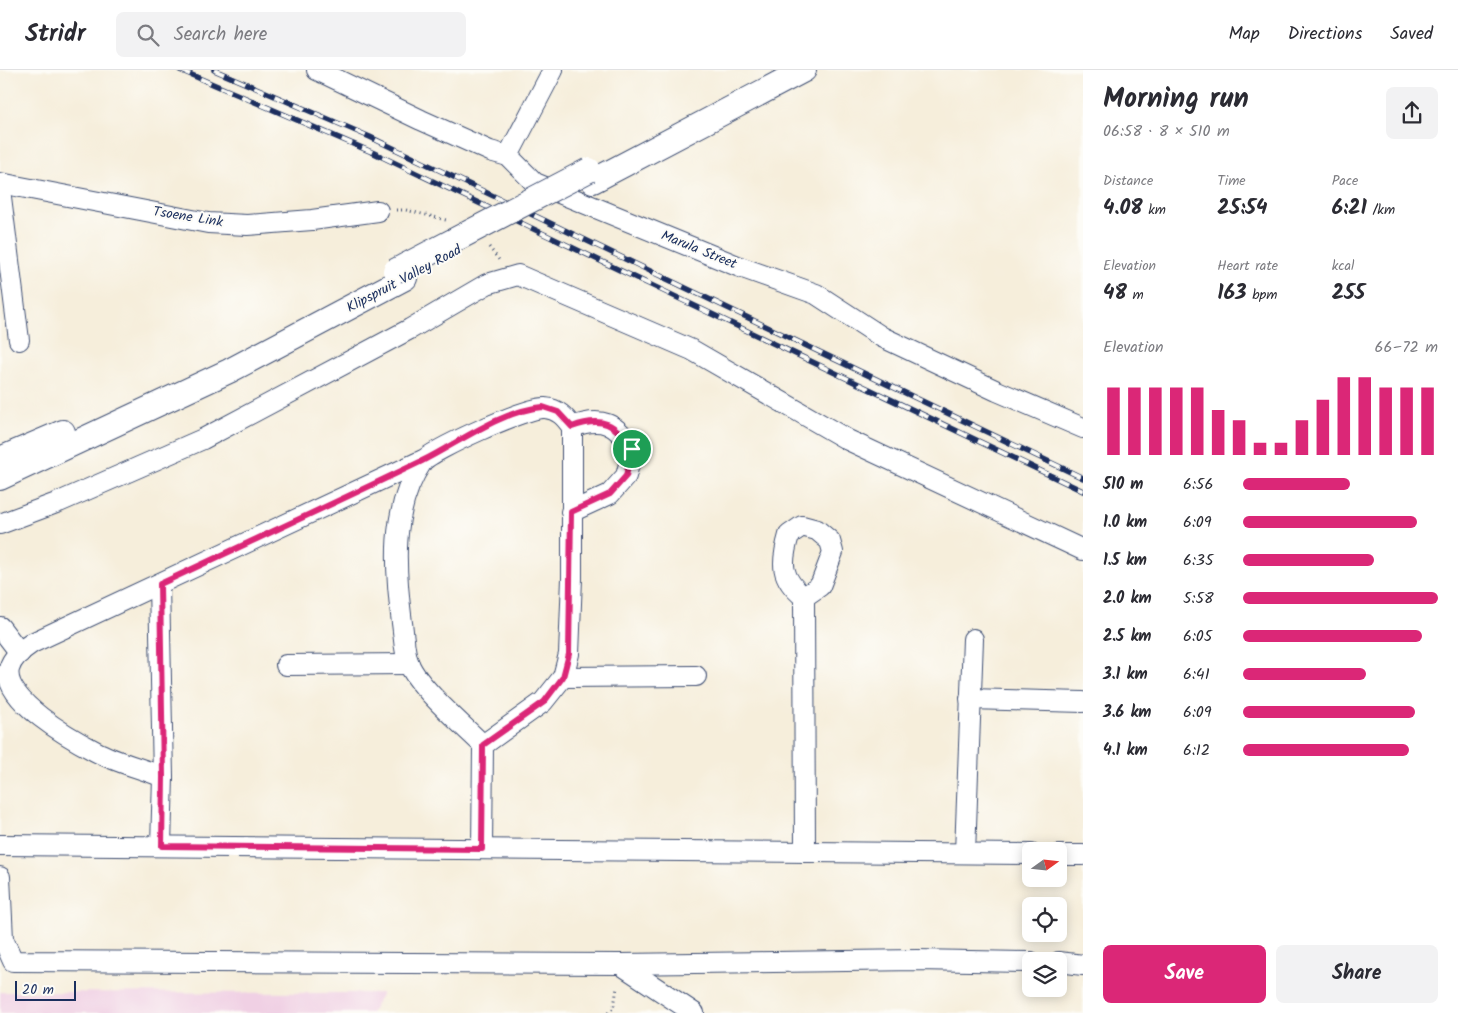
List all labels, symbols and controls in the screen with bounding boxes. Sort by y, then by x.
search box [116,12,466,57]
text: Stridr [25,15,86,54]
text: Search here [174,20,267,50]
text: Map [1228,20,1260,49]
text: Directions [1288,20,1362,49]
text: Saved [1390,20,1433,49]
icon: search [134,21,162,49]
text: Morning run [1103,77,1249,122]
button: share [1386,87,1438,139]
text: 06:58 · 8 × 510 m [1103,119,1230,144]
text: Distance [1103,170,1153,192]
text: Time [1217,170,1246,192]
text: Pace [1332,170,1358,192]
text: 4.08 [1103,192,1143,225]
text: 25:54 [1217,192,1267,225]
text: 6:21 [1332,192,1367,225]
text: km [1143,199,1166,221]
text: /km [1367,199,1395,221]
street label: Tsoene Link [151,201,225,233]
street label: Marula Street [658,225,741,275]
street label: Klipspruit Valley Road [343,239,466,319]
text: Elevation [1103,255,1156,277]
text: Heart rate [1217,255,1278,277]
text: kcal [1332,255,1354,277]
text: 48 [1103,277,1127,310]
text: 163 [1217,277,1247,310]
text: 255 [1332,277,1365,310]
text: m [1127,284,1144,306]
text: bpm [1247,284,1277,306]
text: Elevation [1103,335,1164,360]
text: 66–72 m [1375,335,1438,360]
pin [611,428,653,470]
icon: arrive [618,435,646,463]
text: 510 m [1103,472,1143,497]
text: 6:56 [1183,472,1213,497]
text: 1.0 km [1103,510,1147,535]
text: 6:09 [1183,510,1212,535]
text: 1.5 km [1103,548,1147,573]
text: 6:35 [1183,548,1214,573]
text: 2.0 km [1103,586,1151,611]
text: 5:58 [1183,586,1214,611]
text: 2.5 km [1103,624,1151,649]
text: 6:05 [1183,624,1212,649]
text: 3.1 km [1103,662,1148,687]
text: 6:41 [1183,662,1210,687]
text: 3.6 km [1103,700,1151,725]
text: 6:09 [1183,700,1212,725]
text: 4.1 km [1103,738,1148,763]
text: 6:12 [1183,738,1210,763]
north arrow [1022,842,1068,888]
map controls [1022,842,1067,997]
button: locate [1022,897,1067,942]
button: Save [1103,945,1266,1003]
button: Share [1276,945,1438,1003]
button: layers [1022,952,1067,997]
scale bar [15,978,76,1001]
text: 20 m [22,979,54,1001]

